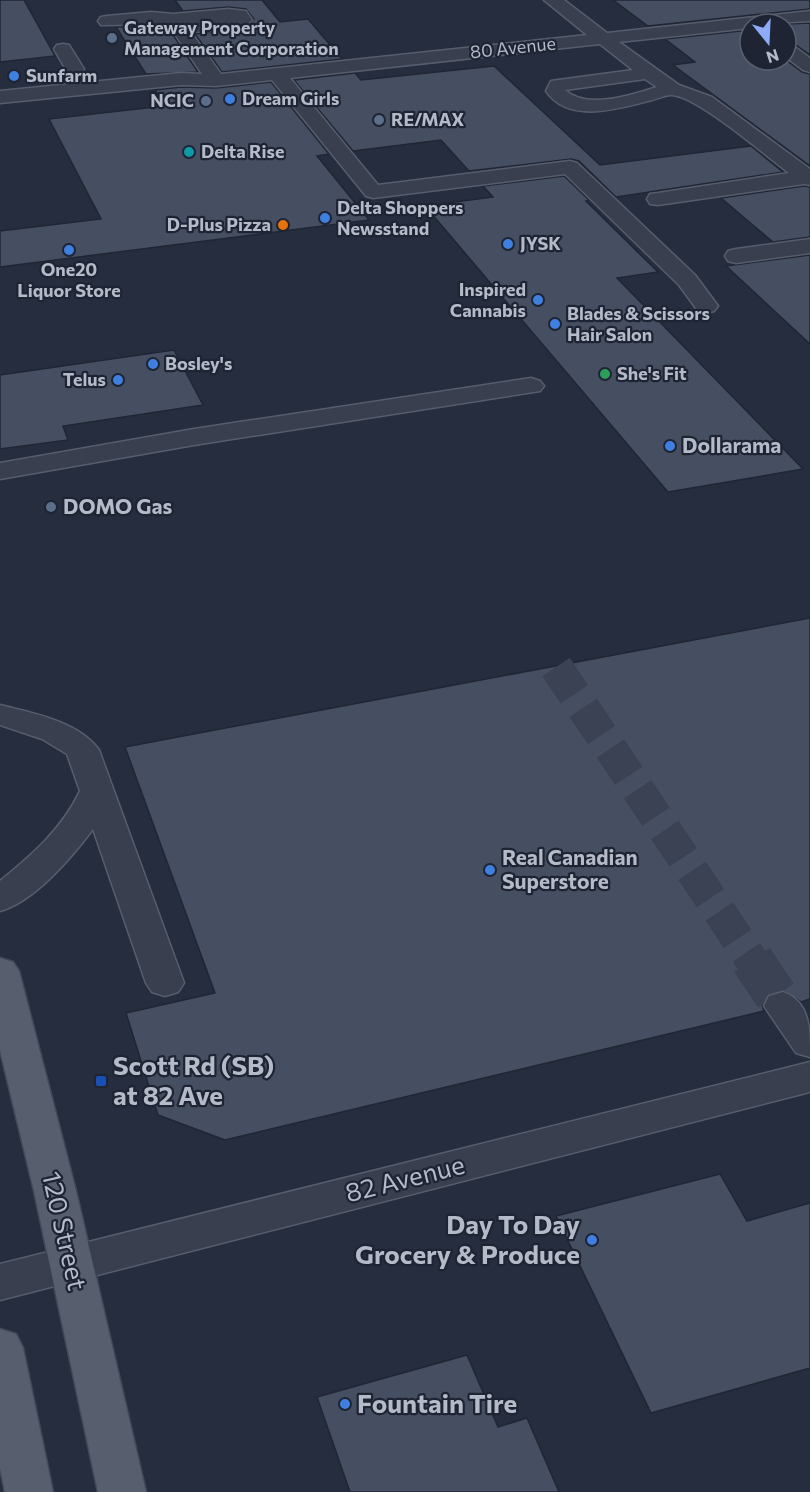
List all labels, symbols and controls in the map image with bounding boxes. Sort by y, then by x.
north arrow [738,12,798,72]
place label: Gateway Property Management Corporation [124,16,339,59]
marker: Gateway Property Management Corporation [105,31,119,45]
street label: 80 Avenue [469,32,557,62]
text: N [764,46,781,68]
place label: Sunfarm [26,64,97,86]
marker: Sunfarm [7,69,21,83]
place label: Dream Girls [242,87,339,109]
place label: NCIC [150,89,194,111]
marker: Dream Girls [223,92,237,106]
marker: NCIC [199,94,213,108]
place label: RE/MAX [391,108,465,130]
marker: RE/MAX [372,113,386,127]
place label: Delta Rise [201,140,284,162]
marker: Delta Rise [182,145,196,159]
place label: Delta Shoppers Newsstand [337,196,463,239]
marker: Delta Shoppers Newsstand [318,211,332,225]
place label: D-Plus Pizza [167,213,271,235]
marker: D-Plus Pizza [276,218,290,232]
place label: JYSK [520,232,561,254]
marker: JYSK [501,237,515,251]
marker: One20 Liquor Store [62,243,76,257]
place label: One20 Liquor Store [17,258,121,301]
place label: Inspired Cannabis [450,278,526,321]
marker: Inspired Cannabis [531,293,545,307]
place label: Blades & Scissors Hair Salon [567,302,710,345]
marker: Blades & Scissors Hair Salon [548,317,562,331]
place label: Bosley's [165,352,232,374]
marker: Bosley's [146,357,160,371]
place label: She's Fit [617,362,687,384]
marker: She's Fit [598,367,612,381]
place label: Telus [63,368,106,390]
marker: Telus [111,373,125,387]
place label: Dollarama [682,432,781,457]
marker: Dollarama [663,439,677,453]
place label: DOMO Gas [63,493,173,518]
marker: DOMO Gas [44,500,58,514]
place label: Real Canadian Superstore [502,844,638,893]
marker: Real Canadian Superstore [483,863,497,877]
place label: Scott Rd (SB) at 82 Ave [113,1049,274,1110]
marker: Scott Rd (SB) at 82 Ave [94,1074,108,1088]
street label: 82 Avenue [342,1148,467,1207]
street label: 120 Street [37,1168,94,1293]
place label: Day To Day Grocery & Produce [355,1208,580,1269]
marker: Day To Day Grocery & Produce [585,1233,599,1247]
place label: Fountain Tire [357,1387,517,1418]
marker: Fountain Tire [338,1397,352,1411]

